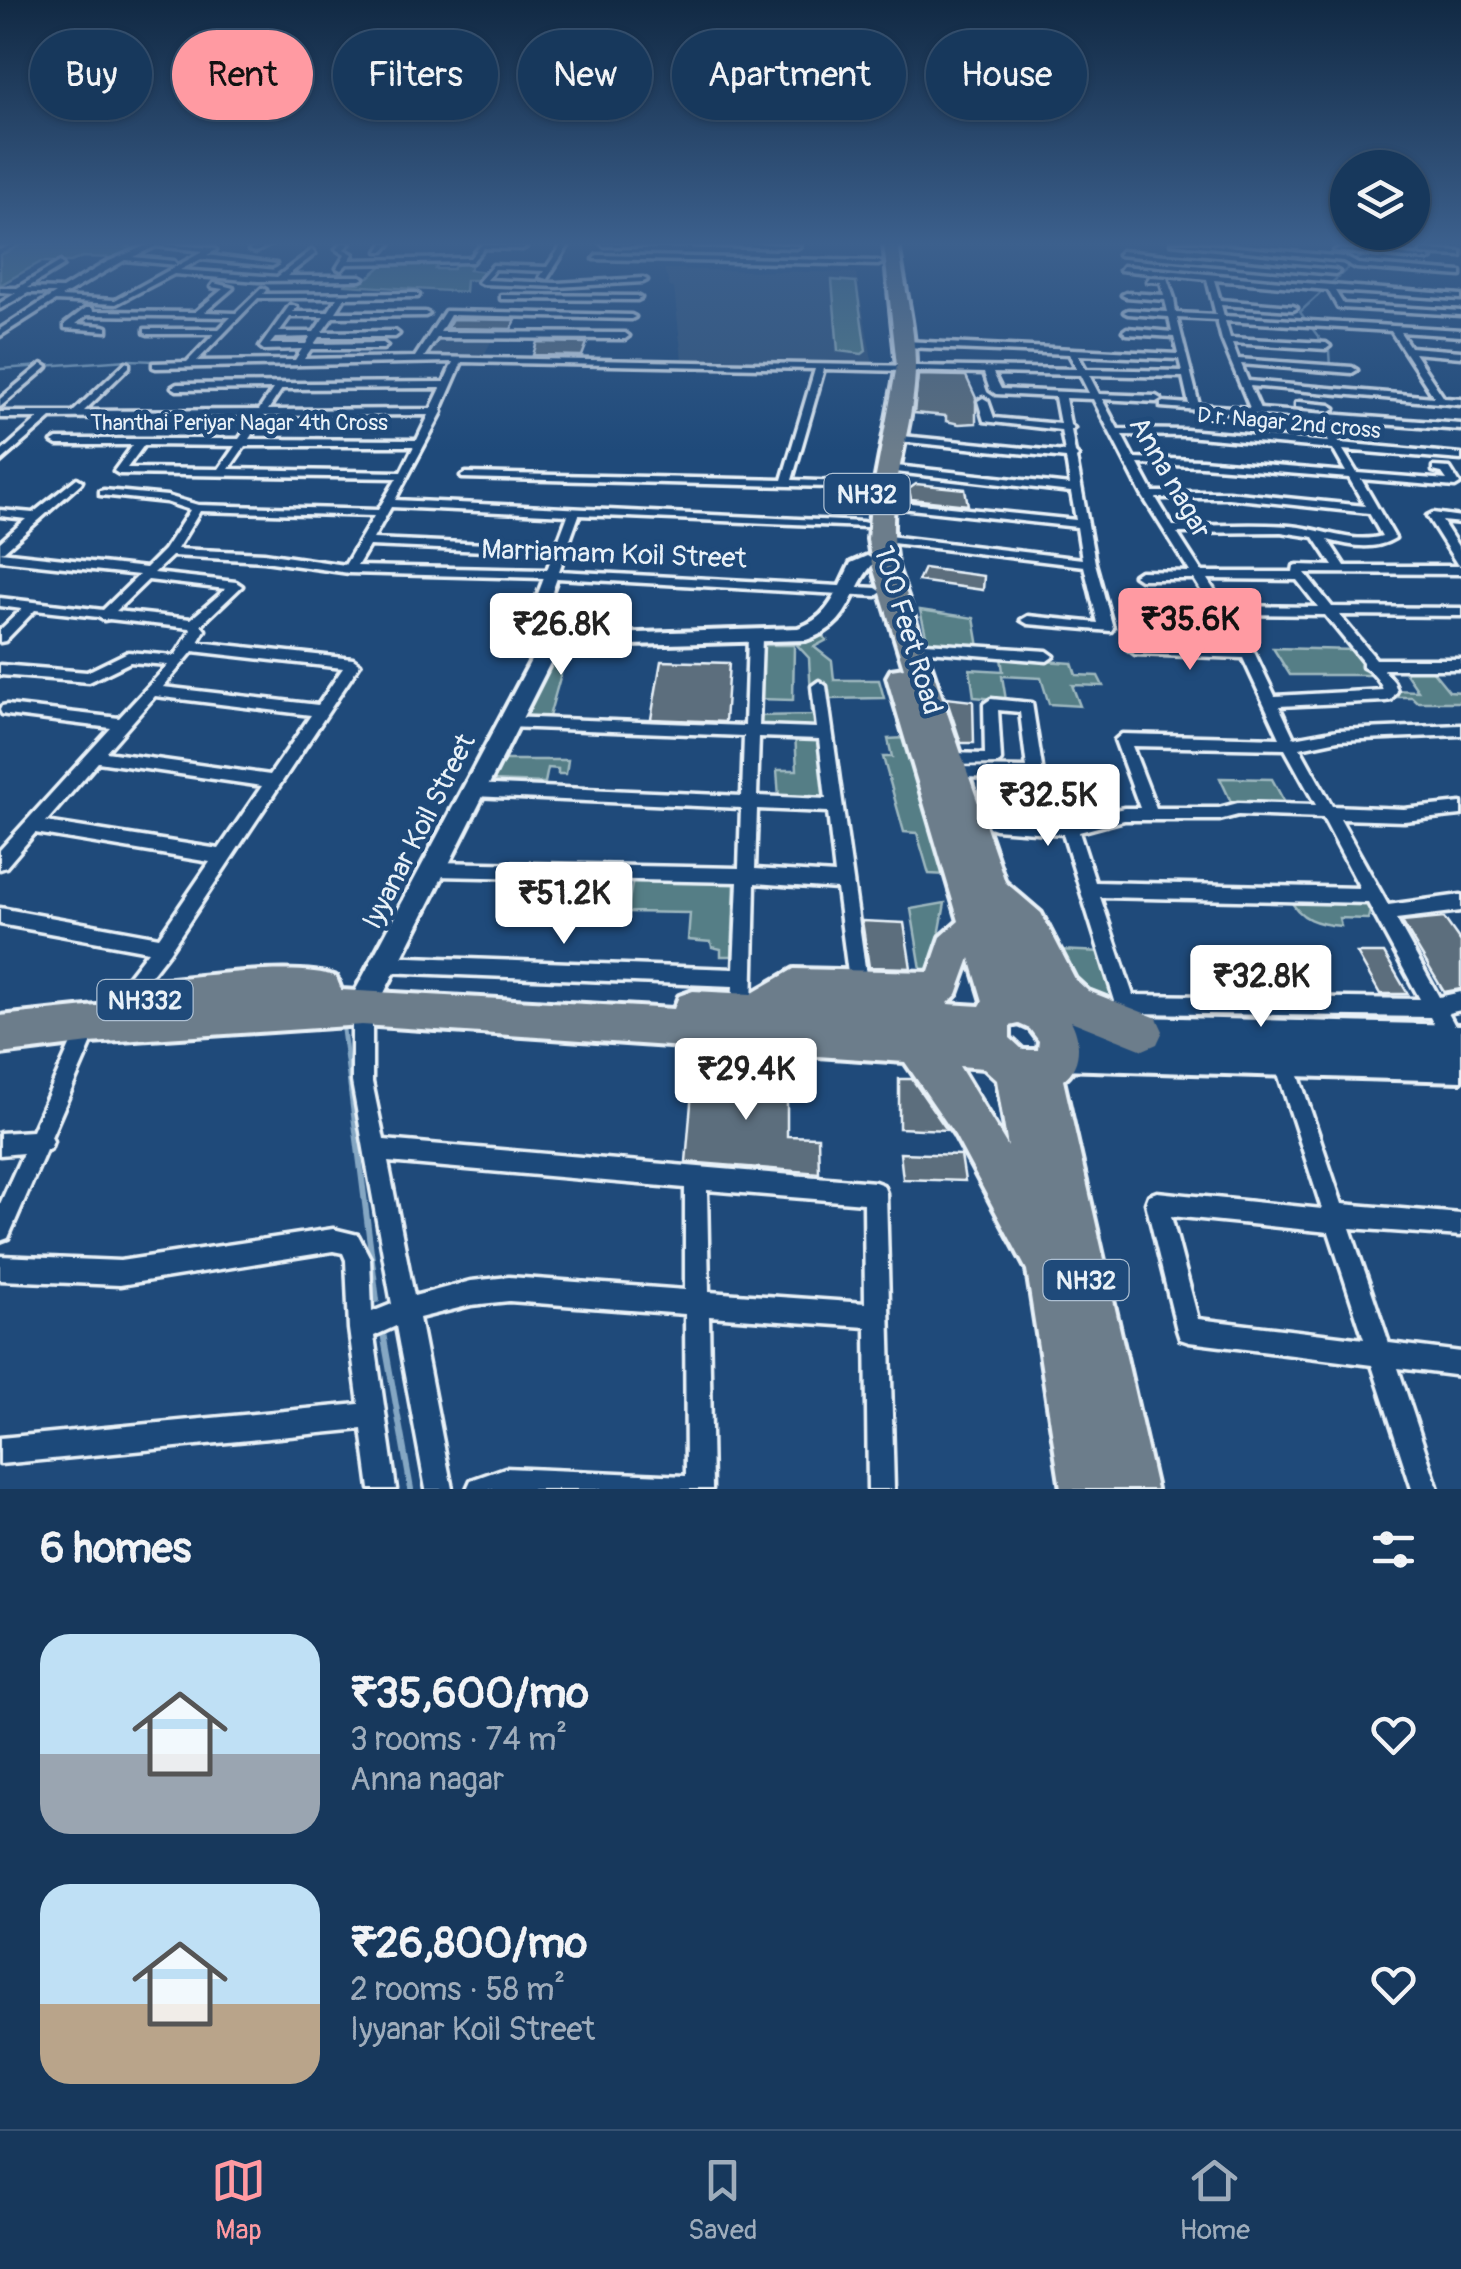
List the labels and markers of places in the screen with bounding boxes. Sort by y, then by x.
pin: ₹35.6K [1109,588,1271,673]
pin: ₹26.8K [480,593,642,678]
pin: ₹32.5K [967,764,1129,849]
pin: ₹51.2K [483,862,645,947]
pin: ₹32.8K [1180,945,1342,1030]
pin: ₹29.4K [665,1038,827,1123]

